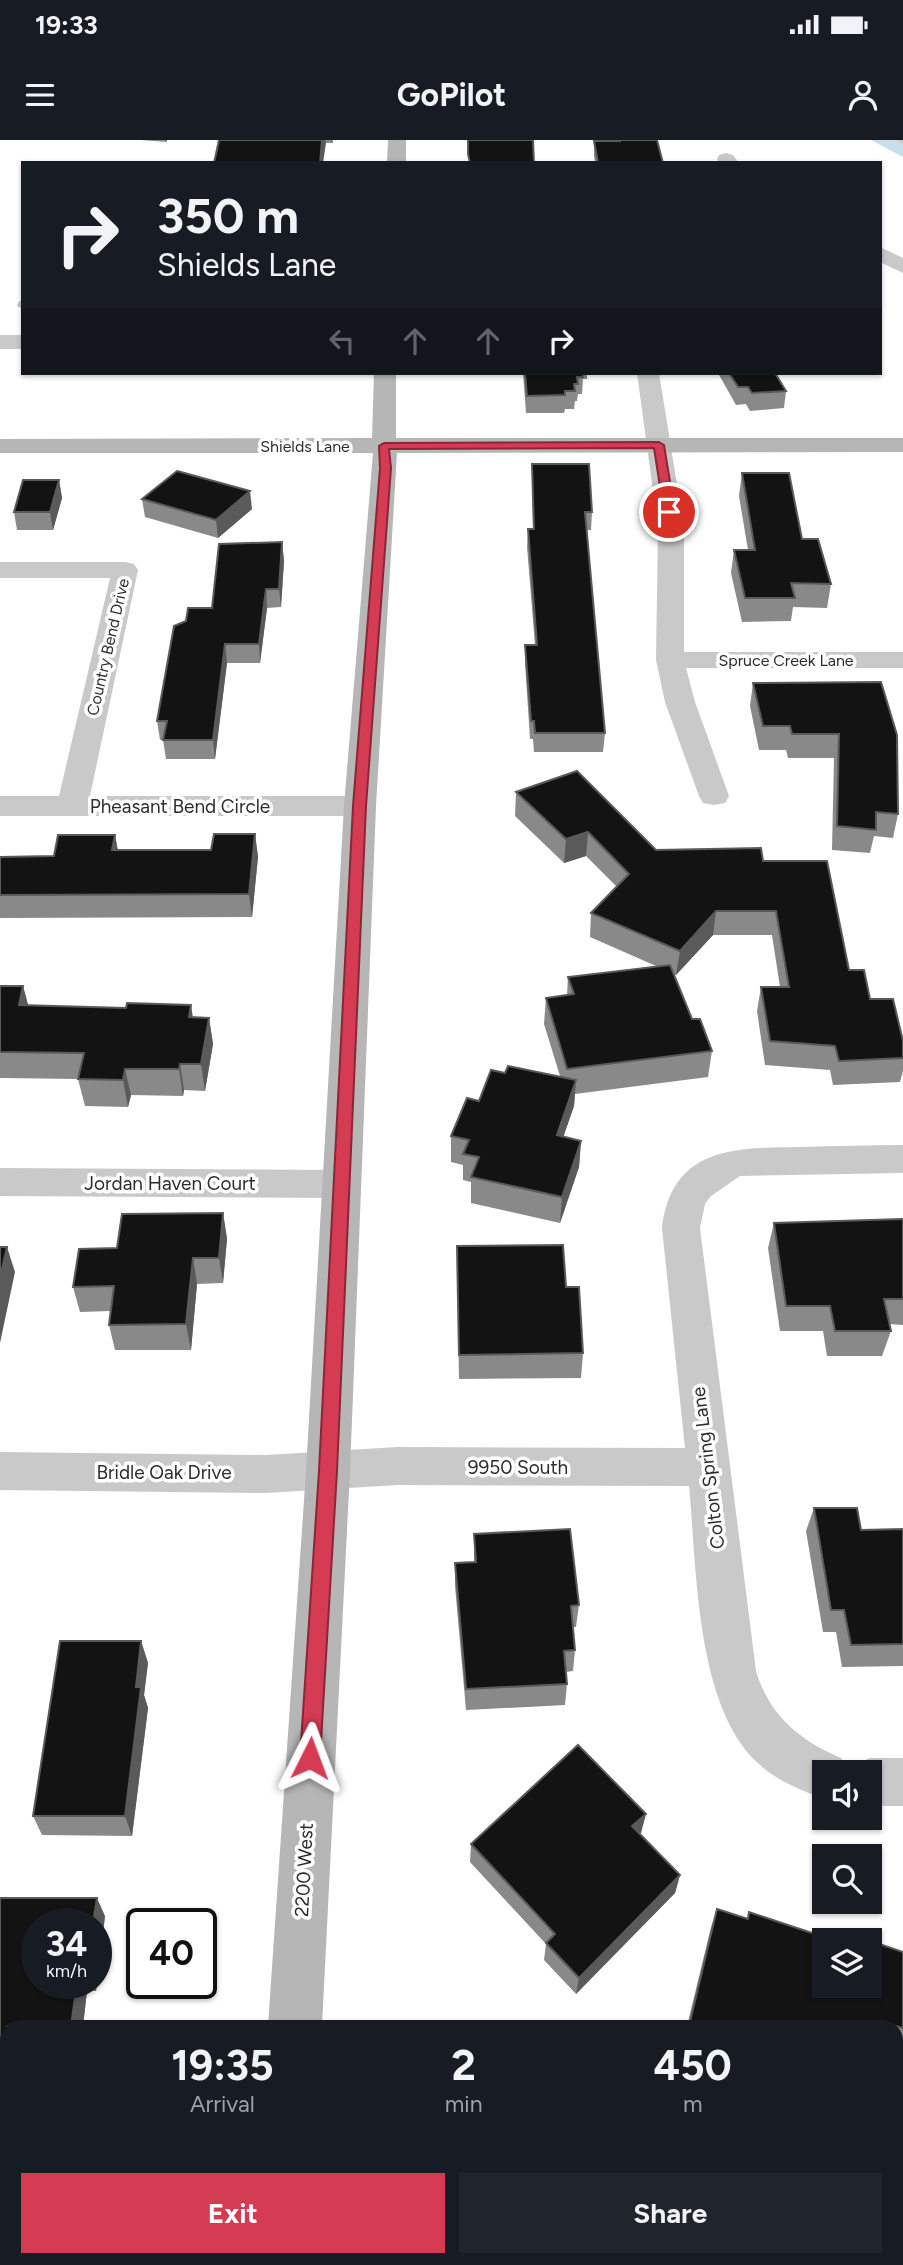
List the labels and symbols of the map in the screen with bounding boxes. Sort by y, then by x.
street label: Shields Lane [260,437,350,456]
pin [639,482,699,542]
street label: Country Bend Drive [83,576,133,717]
street label: Spruce Creek Lane [718,651,854,670]
street label: Pheasant Bend Circle [90,795,270,818]
street label: Jordan Haven Court [84,1172,256,1195]
street label: Colton Spring Lane [687,1386,729,1550]
street label: 9950 South [468,1456,568,1479]
street label: Bridle Oak Drive [96,1461,232,1484]
position arrow [273,1721,347,1795]
street label: 2200 West [290,1822,318,1918]
speed limit sign: 40 [126,1908,217,1999]

